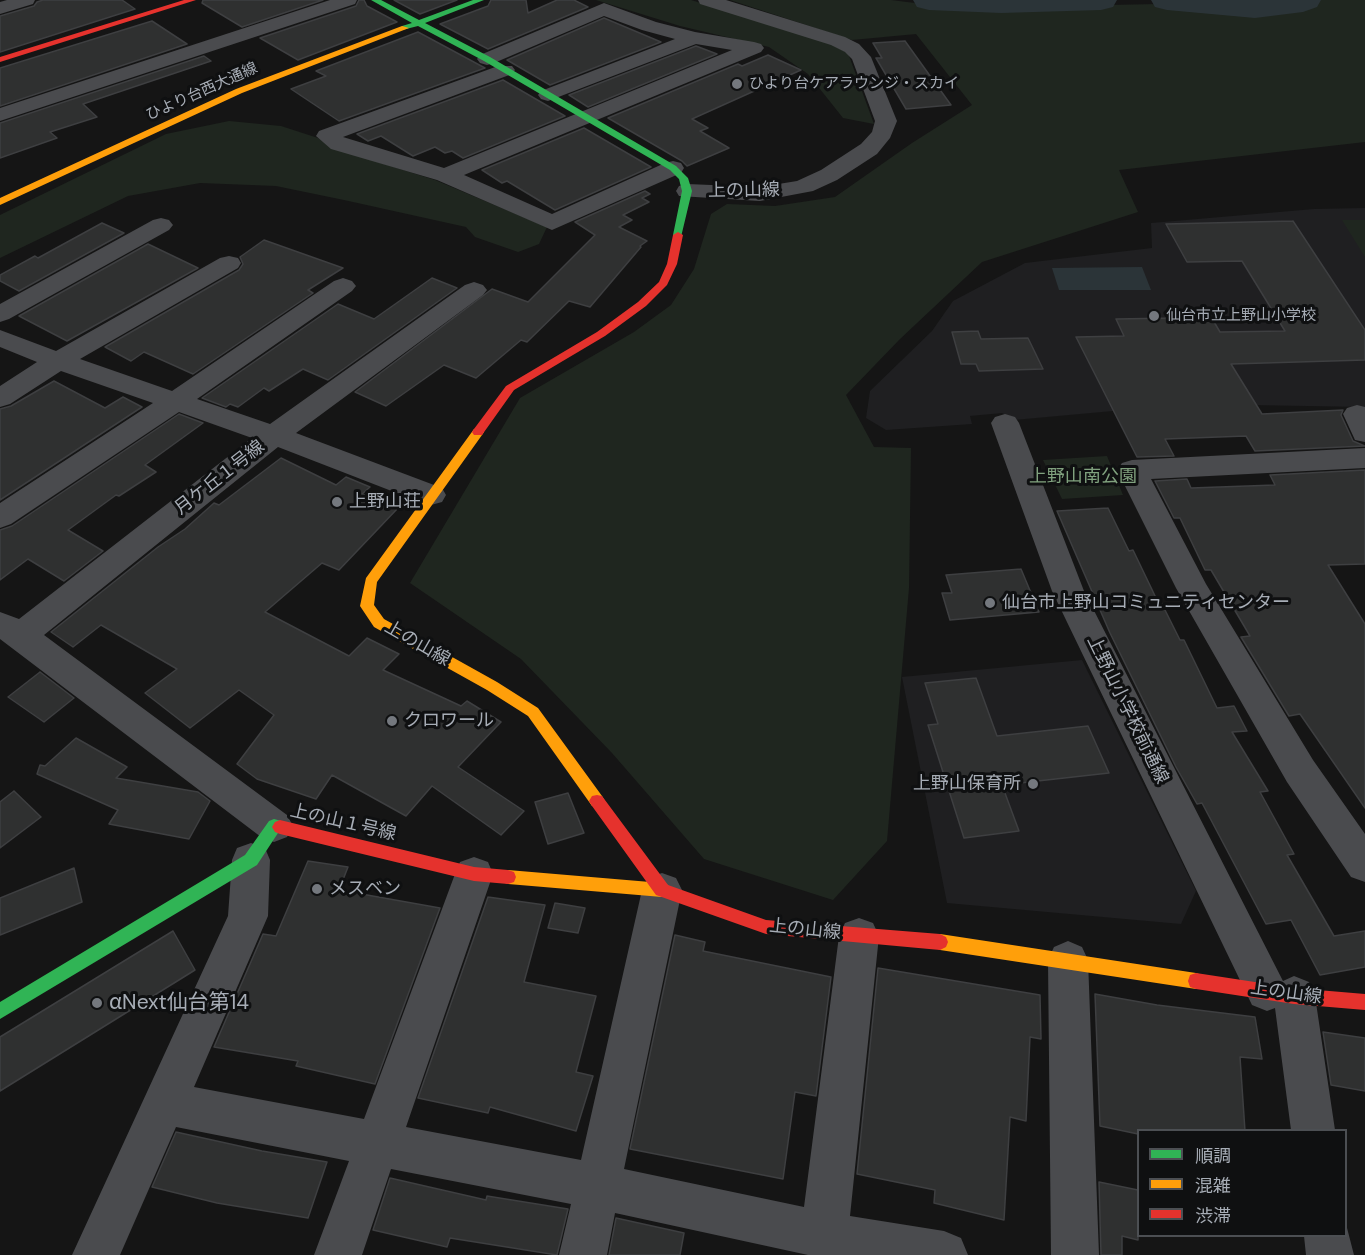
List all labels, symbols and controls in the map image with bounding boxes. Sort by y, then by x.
street label: ひより台西大通線 [144,59,260,125]
place label: ひより台ケアラウンジ・スカイ [749,75,959,93]
marker: ひより台ケアラウンジ・スカイ [730,77,744,91]
street label: 上の山線 [708,180,780,202]
place label: 仙台市立上野山小学校 [1166,307,1316,325]
marker: 仙台市立上野山小学校 [1147,309,1161,323]
street label: 月ケ丘１号線 [171,436,269,520]
park label: 上野山南公園 [1029,466,1137,488]
place label: 上野山荘 [349,491,421,513]
marker: 上野山荘 [330,495,344,509]
place label: 仙台市上野山コミュニティセンター [1002,592,1290,614]
marker: 仙台市上野山コミュニティセンター [983,596,997,610]
street label: 上の山線 [380,617,454,671]
street label: 上野山小学校前通線 [1082,632,1172,788]
place label: クロワール [404,710,494,732]
marker: クロワール [385,714,399,728]
place label: 上野山保育所 [913,773,1021,795]
marker: 上野山保育所 [1026,777,1040,791]
street label: 上の山１号線 [288,800,398,846]
place label: メスベン [329,878,401,900]
marker: メスベン [310,882,324,896]
street label: 上の山線 [768,915,842,945]
street label: 上の山線 [1249,977,1323,1009]
place label: αNext仙台第14 [109,990,249,1016]
marker: αNext仙台第14 [90,996,104,1010]
legend [1137,1129,1347,1237]
text: 順調 [1195,1144,1231,1168]
text: 混雑 [1195,1174,1231,1198]
text: 渋滞 [1195,1204,1231,1228]

